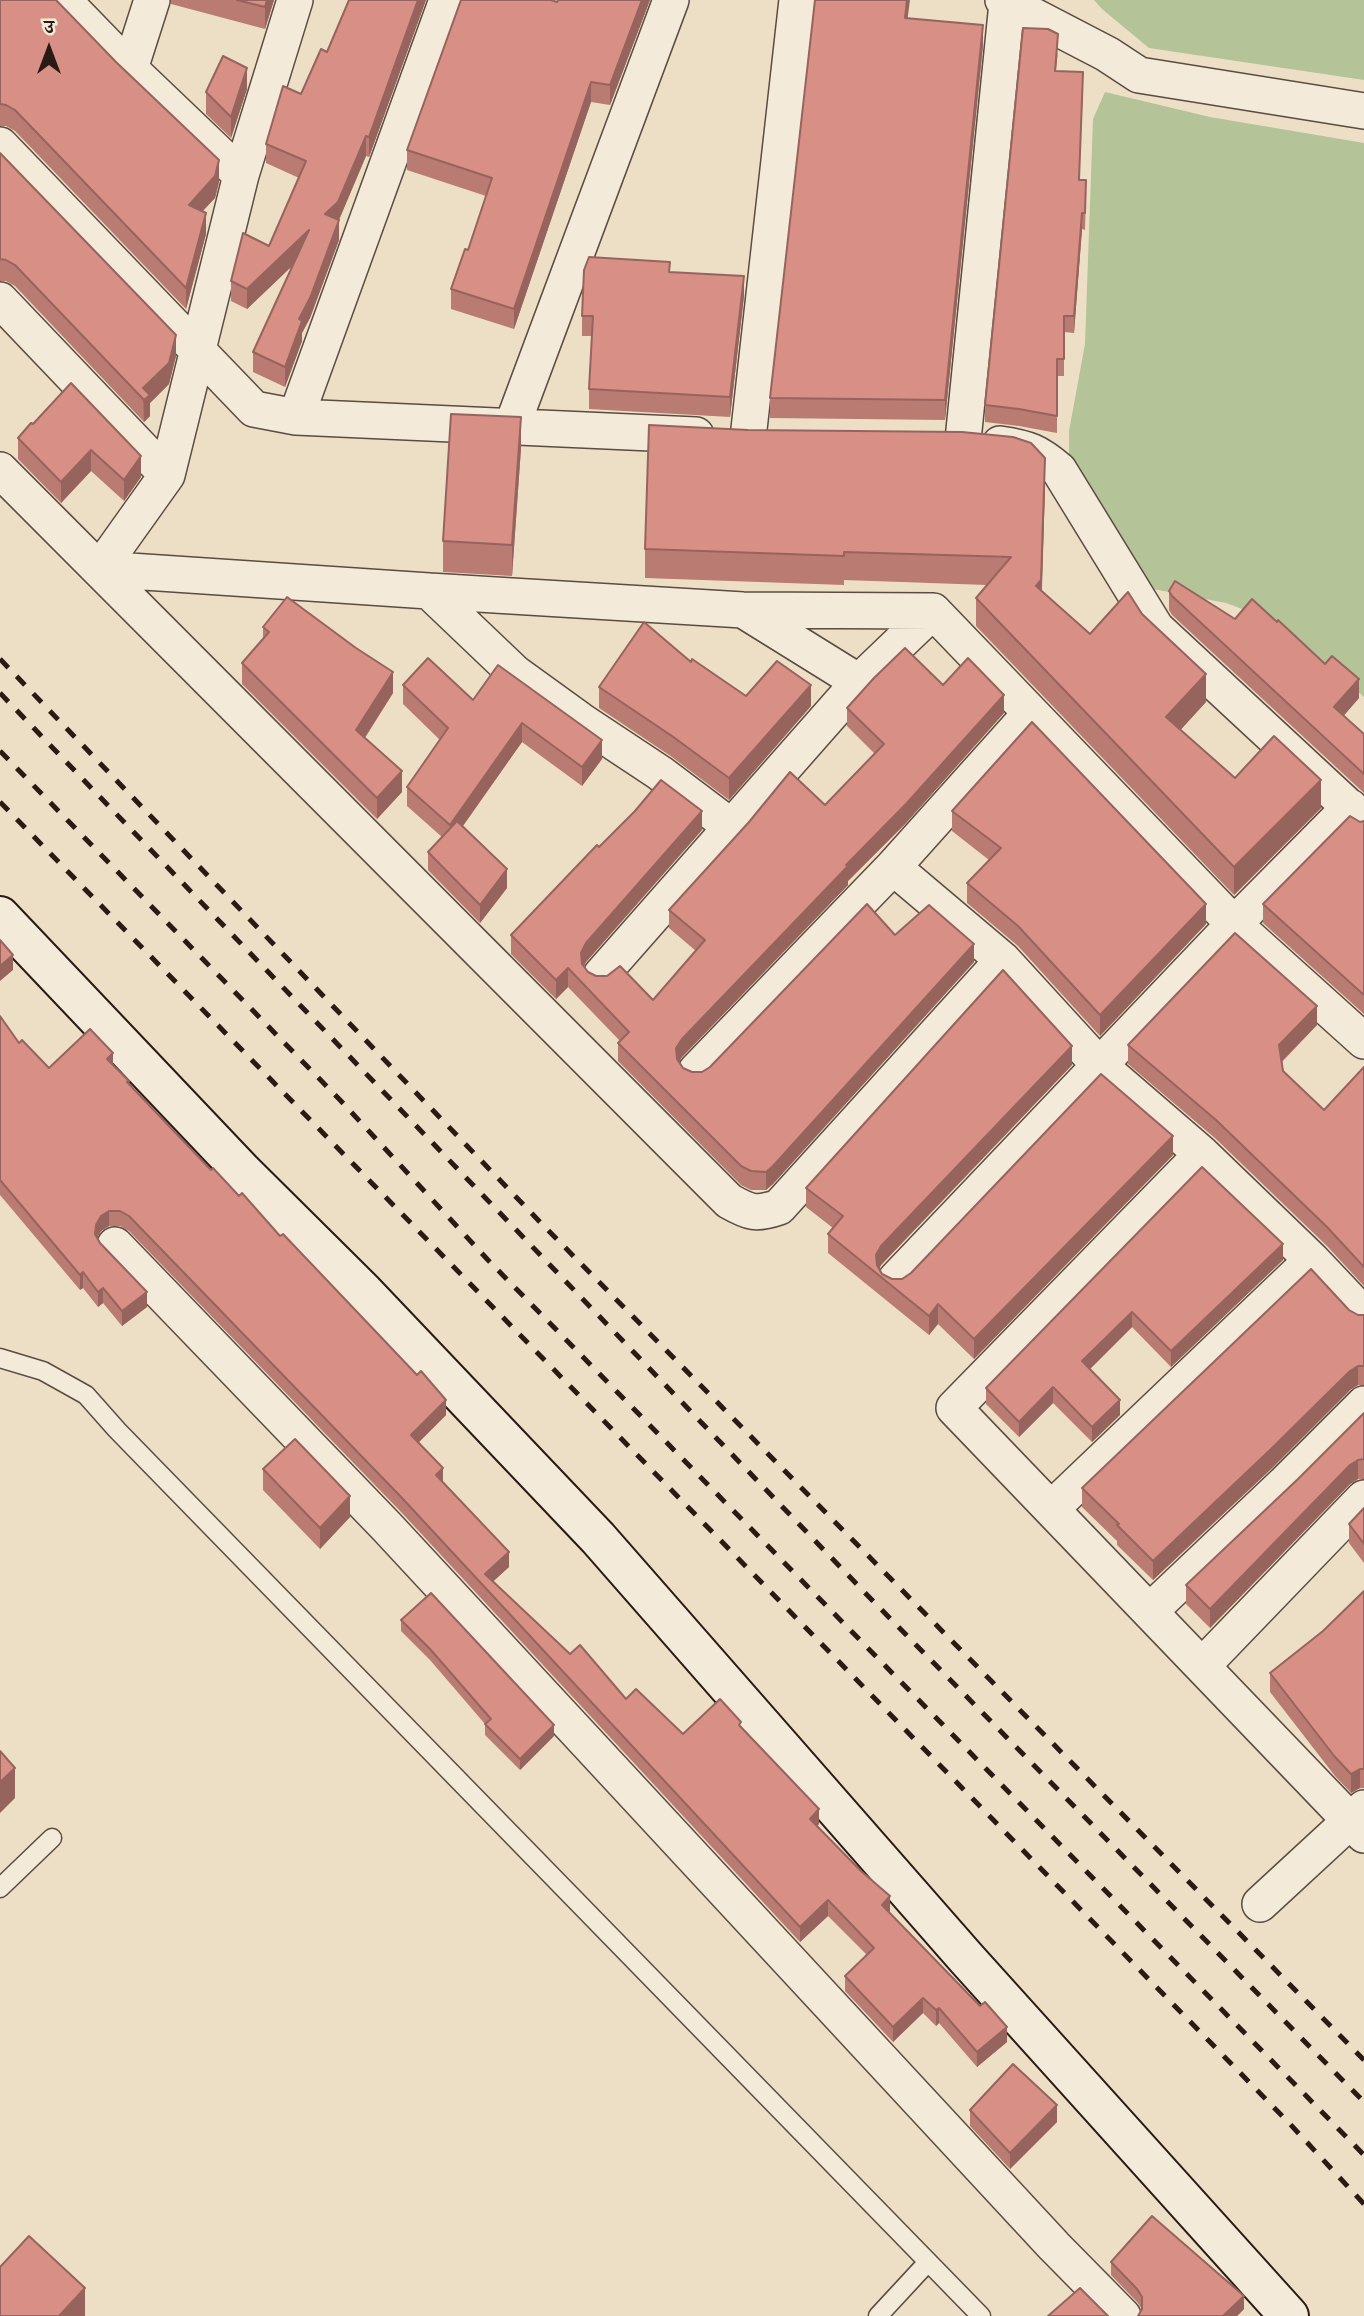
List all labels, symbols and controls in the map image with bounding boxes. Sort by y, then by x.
north arrow [14,14,84,84]
text: उ [44,16,54,40]

